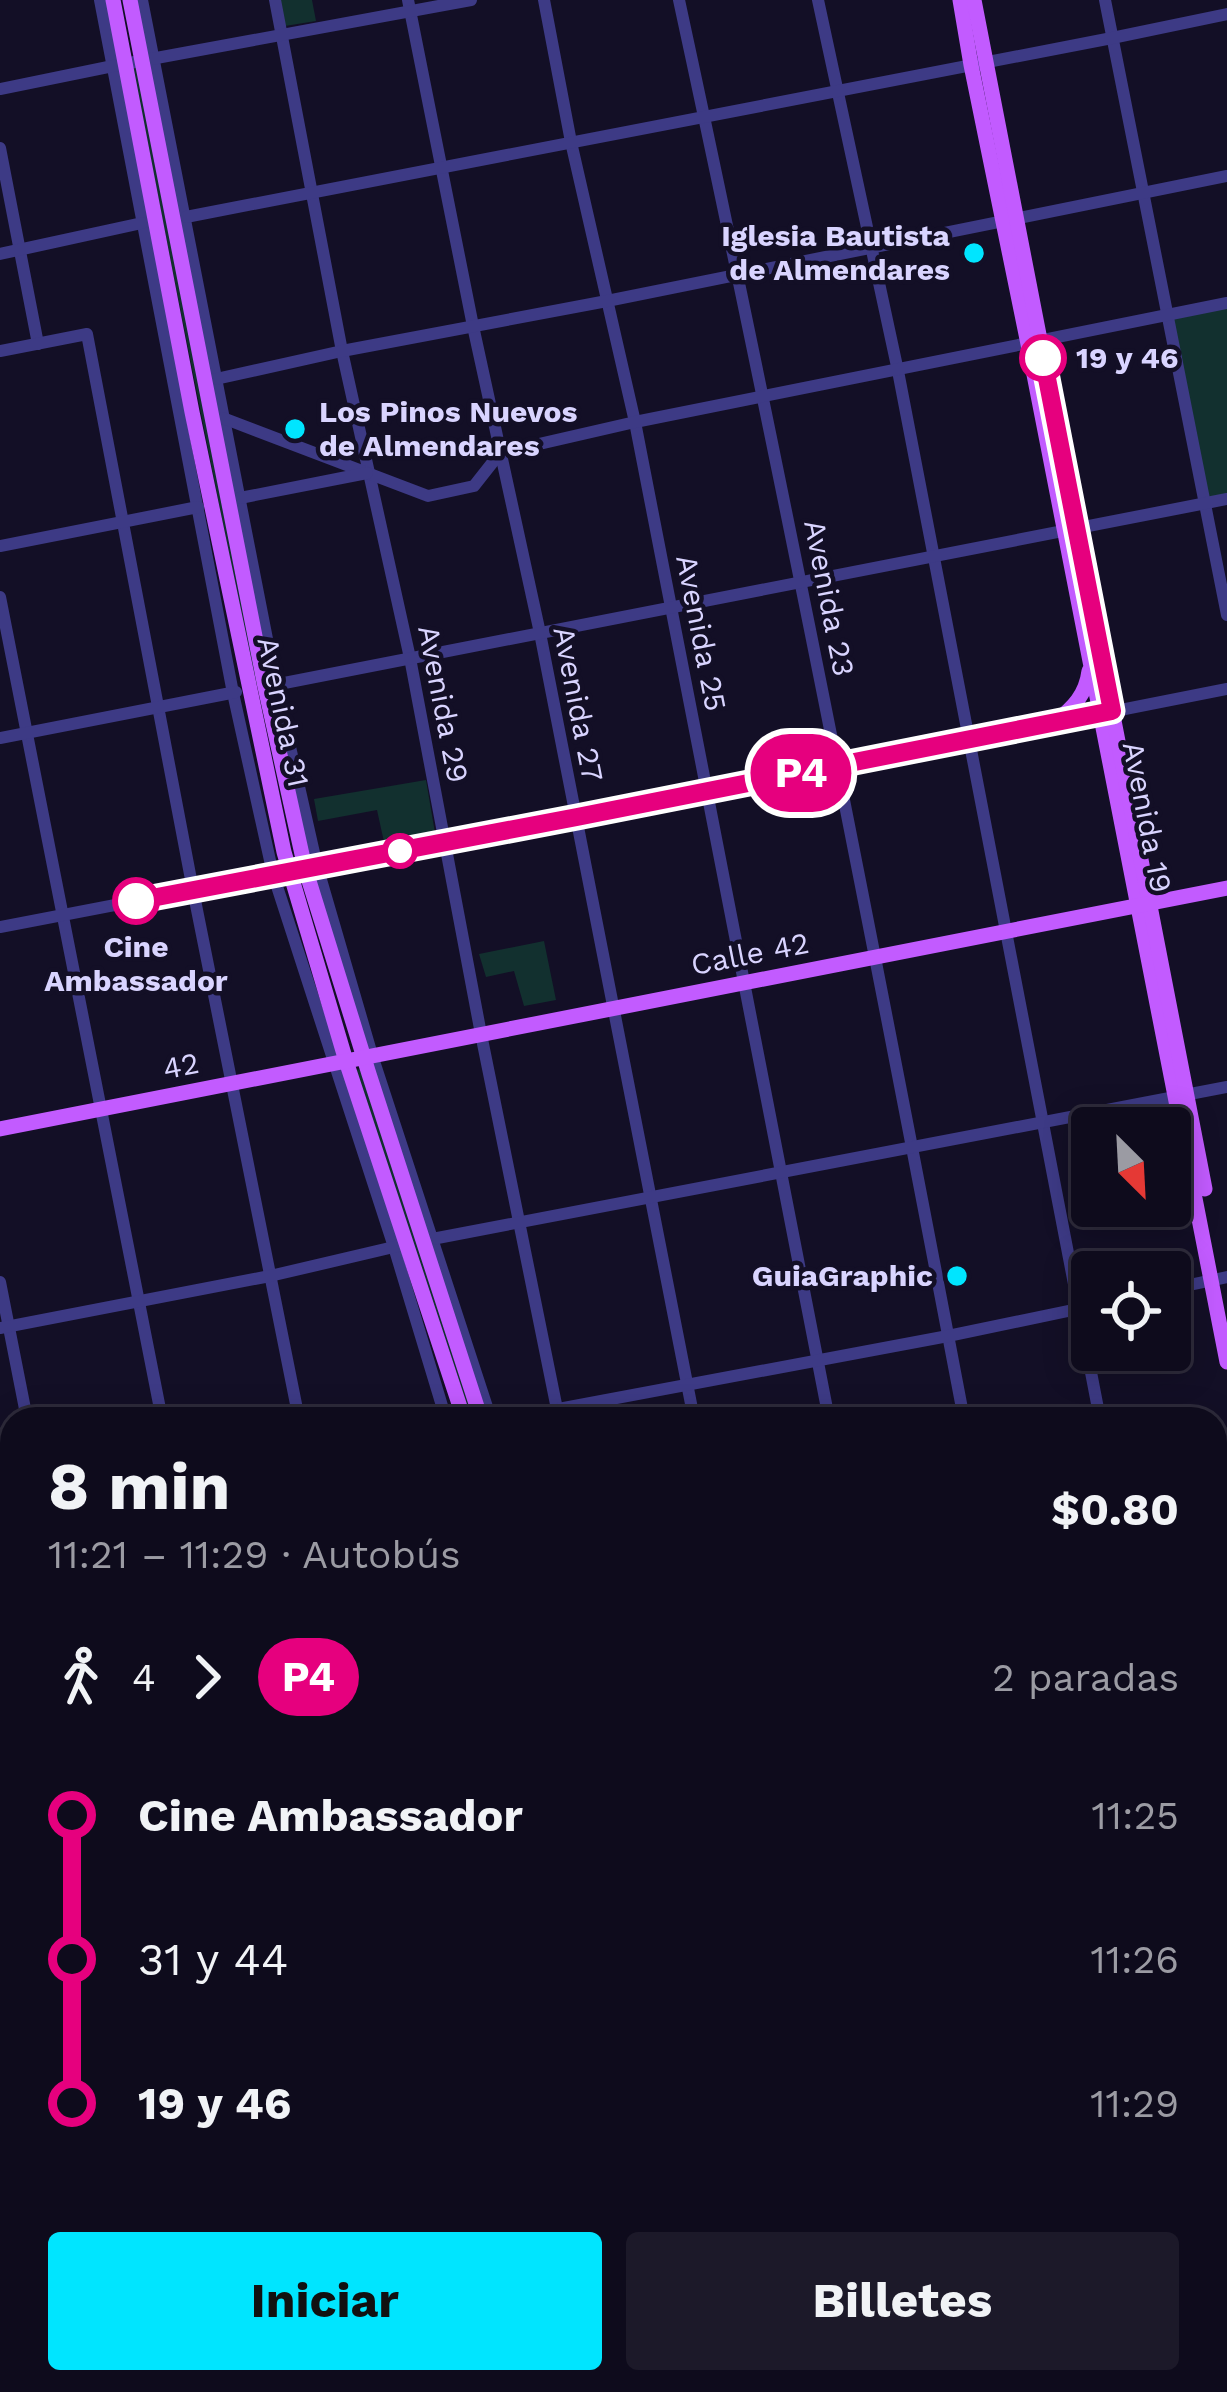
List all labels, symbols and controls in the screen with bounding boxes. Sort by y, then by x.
place label: Iglesia Bautista de Almendares [721,218,951,287]
marker: Iglesia Bautista de Almendares [961,240,987,266]
marker: 19 y 46 [1021,336,1065,380]
place label: 19 y 46 [1076,340,1178,375]
place label: Los Pinos Nuevos de Almendares [319,394,577,463]
marker: Los Pinos Nuevos de Almendares [282,416,308,442]
street label: Avenida 23 [797,517,862,679]
street label: Avenida 25 [669,552,734,714]
street label: Avenida 29 [411,622,476,786]
street label: Avenida 27 [546,623,611,784]
street label: Avenida 31 [250,634,316,790]
line badge: P4 [747,734,855,812]
street label: Avenida 19 [1116,738,1179,895]
text: P4 [774,748,828,797]
unlabelled marker [384,835,416,867]
marker: Cine Ambassador [114,879,158,923]
street label: Calle 42 [688,925,812,982]
place label: Cine Ambassador [44,929,228,998]
street label: 42 [160,1045,202,1086]
north arrow [1071,1107,1191,1227]
map controls [1071,1107,1191,1371]
button: locate [1071,1251,1191,1371]
place label: GuiaGraphic [752,1258,933,1293]
marker: GuiaGraphic [944,1263,970,1289]
text: 8 min [48,1448,231,1525]
text: $0.80 [1051,1483,1179,1536]
text: 11:21 – 11:29 · Autobús [48,1532,461,1577]
icon: walk [48,1644,114,1710]
icon: forward [174,1644,240,1710]
text: P4 [282,1652,335,1701]
text: 4 [132,1655,156,1700]
text: 2 paradas [992,1655,1179,1700]
text: Cine Ambassador [138,1789,523,1842]
text: 11:25 [1092,1793,1179,1838]
text: 31 y 44 [138,1933,288,1986]
text: 11:26 [1091,1937,1179,1982]
text: 19 y 46 [138,2077,292,2130]
text: 11:29 [1090,2081,1179,2126]
button: Iniciar [48,2232,602,2370]
button: Billetes [626,2232,1179,2370]

